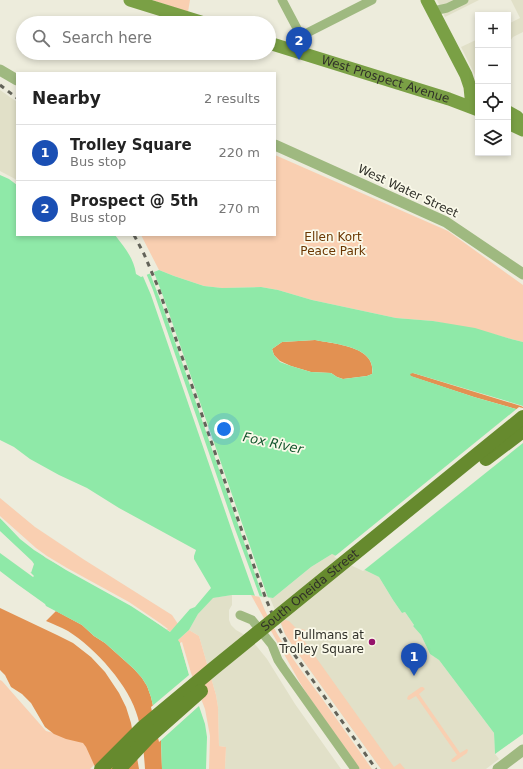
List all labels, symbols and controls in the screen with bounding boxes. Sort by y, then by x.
map controls [475,12,511,156]
button: + [475,12,511,48]
search box [16,16,276,60]
icon: search [30,27,52,49]
pin: 2 [286,27,312,60]
text: Search here [62,29,152,47]
button: − [475,48,511,84]
street label: West Prospect Avenue [320,53,451,106]
button: locate [475,84,511,120]
text: Nearby [32,88,101,108]
text: 2 results [204,91,260,106]
button: layers [475,120,511,156]
text: Trolley Square [70,136,192,154]
text: 1 [40,145,50,160]
text: 220 m [218,145,260,160]
text: Bus stop [70,154,126,169]
street label: West Water Street [356,162,461,221]
text: Prospect @ 5th [70,192,198,210]
text: 2 [40,201,50,216]
text: 270 m [218,201,260,216]
text: Bus stop [70,210,126,225]
park label: Ellen Kort Peace Park [300,230,366,258]
your location [214,419,234,439]
water label: Fox River [242,429,306,457]
street label: South Oneida Street [258,546,362,634]
place label: Pullmans at Trolley Square [278,628,364,656]
marker: Pullmans at Trolley Square [367,637,377,647]
pin: 1 [401,643,427,676]

